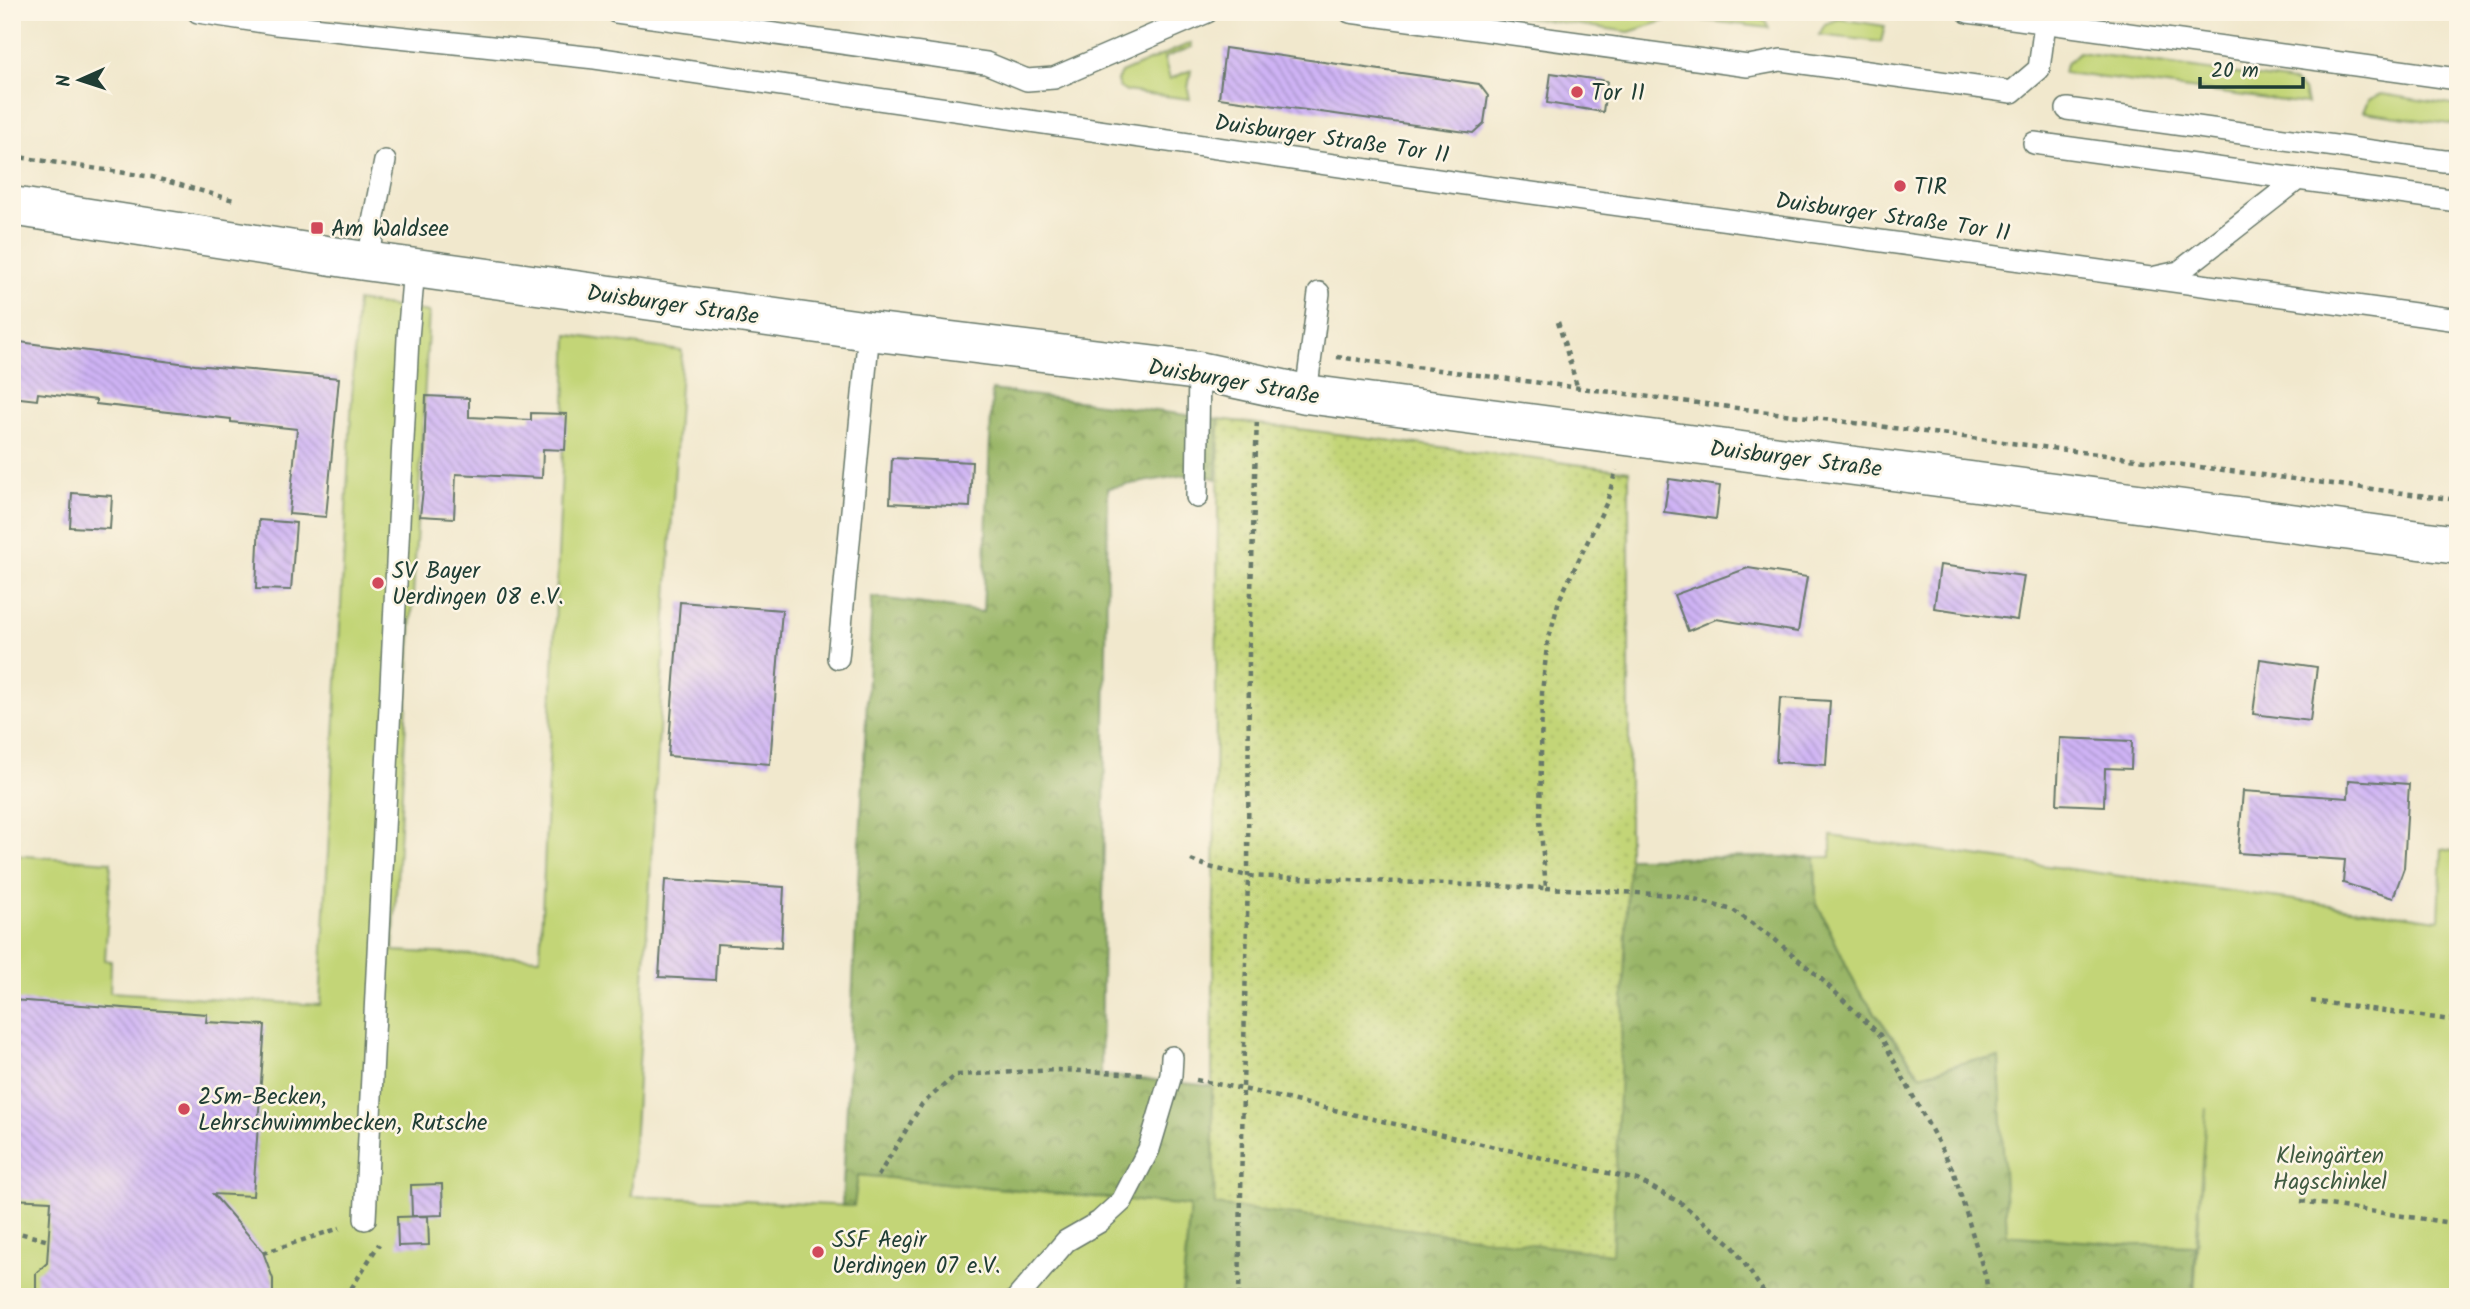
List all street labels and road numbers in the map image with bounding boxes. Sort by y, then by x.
street label: Duisburger Straße Tor 11 [1212,106,1451,174]
street label: Duisburger Straße Tor 11 [1773,184,2012,252]
street label: Duisburger Straße [584,276,761,336]
street label: Duisburger Straße [1145,350,1322,416]
street label: Duisburger Straße [1708,432,1884,488]

